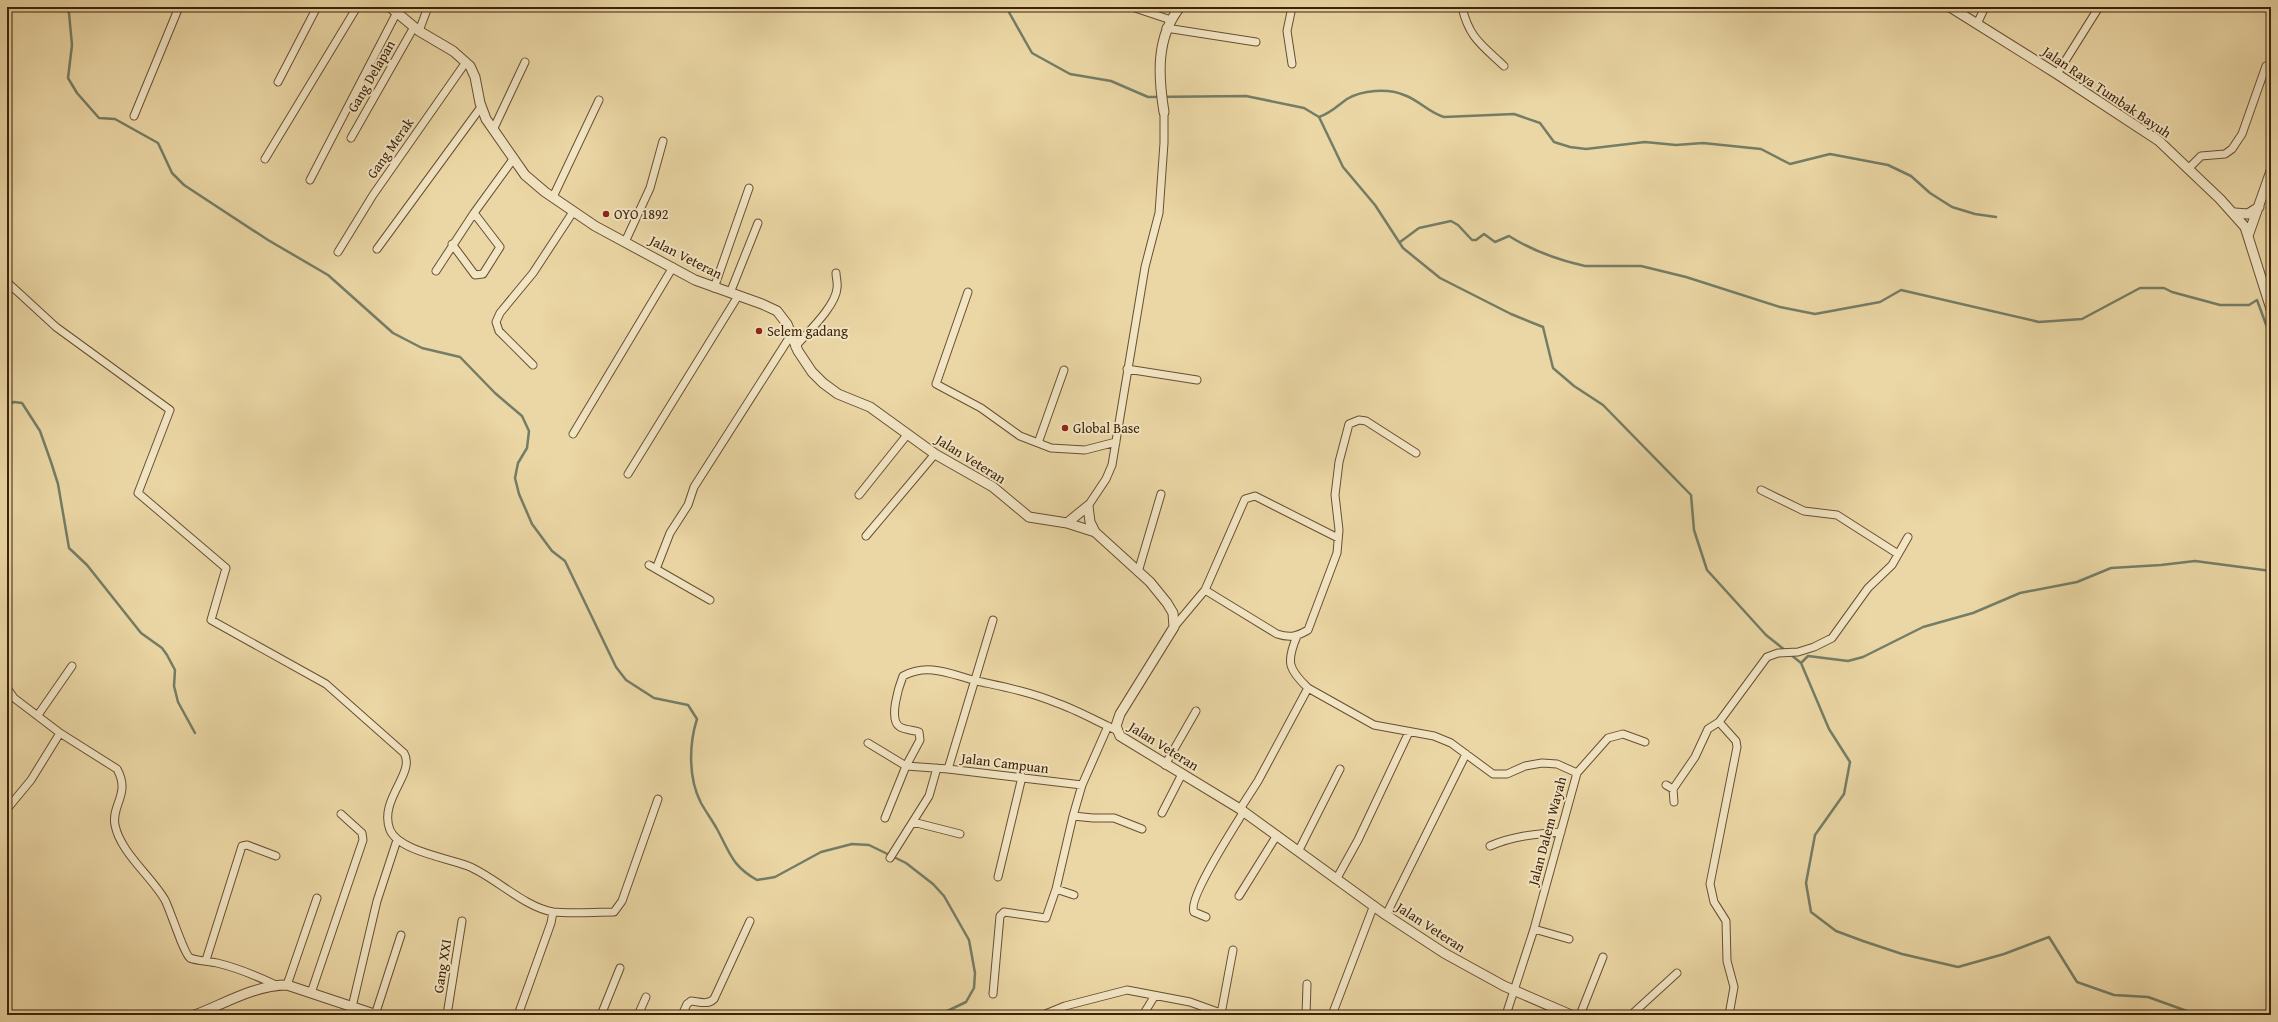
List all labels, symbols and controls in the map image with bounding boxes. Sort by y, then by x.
street label: Gang Delapan [342,36,400,116]
street label: Jalan Raya Tumbak Bayuh [2037,40,2176,143]
street label: Gang Merak [362,113,419,182]
place label: OYO 1892 [614,204,669,224]
marker: OYO 1892 [601,209,611,219]
street label: Jalan Veteran [644,229,726,284]
place label: Selem gadang [767,321,848,341]
marker: Selem gadang [754,326,764,336]
place label: Global Base [1073,418,1140,438]
marker: Global Base [1060,423,1070,433]
street label: Jalan Veteran [930,429,1010,488]
street label: Jalan Veteran [1123,716,1203,775]
street label: Jalan Campuan [958,747,1050,778]
street label: Jalan Dalem Wayah [1522,774,1571,890]
street label: Jalan Veteran [1391,896,1470,957]
street label: Gang XXI [428,938,456,994]

